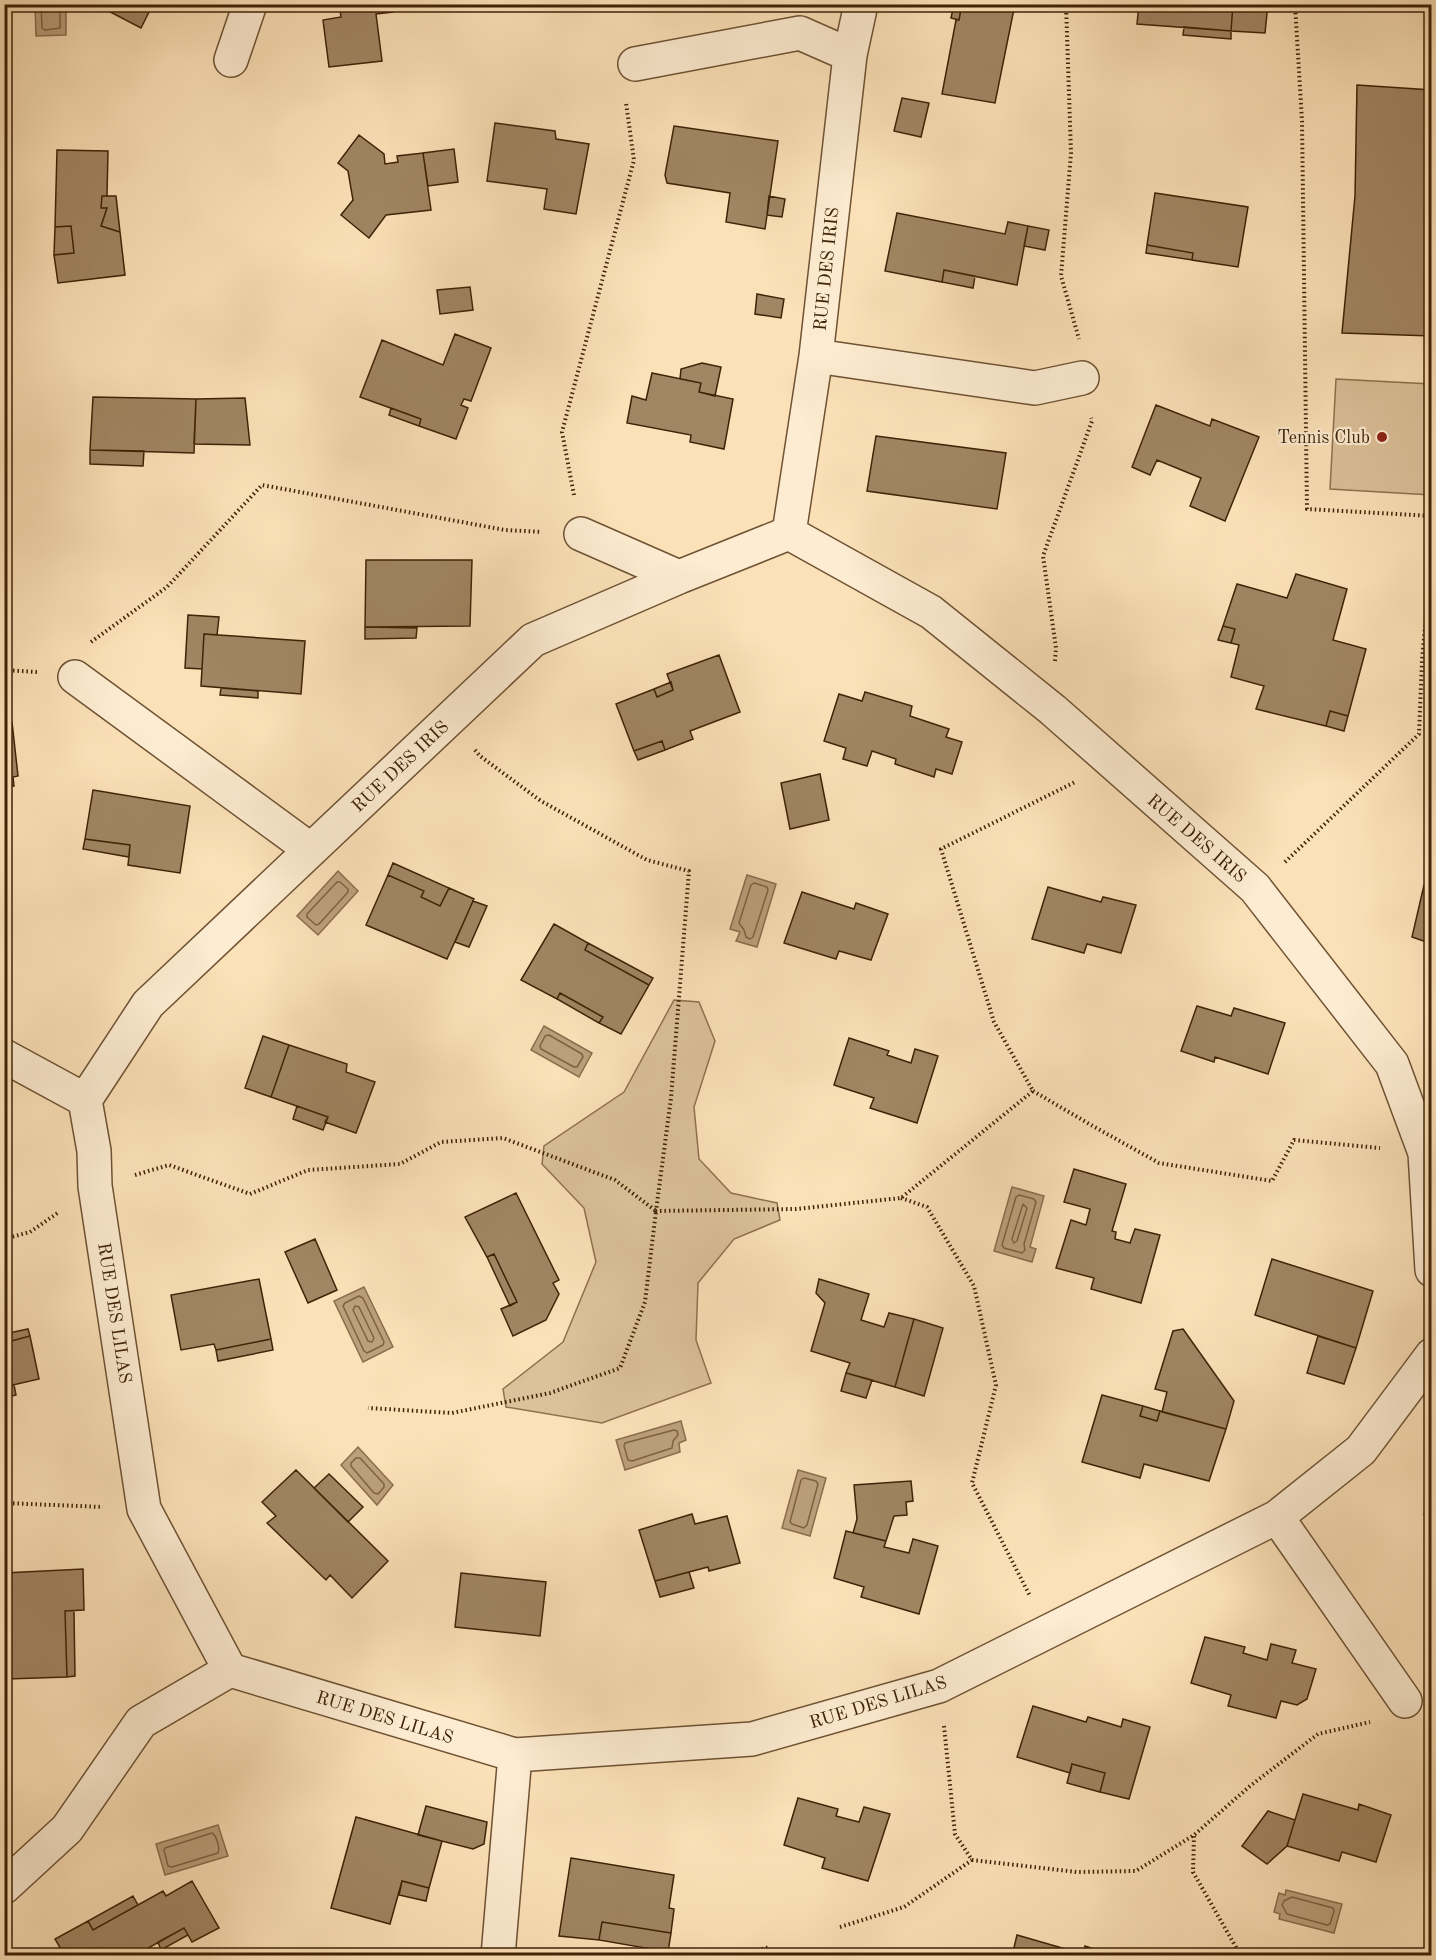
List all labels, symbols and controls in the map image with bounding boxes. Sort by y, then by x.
street label: RUE DES IRIS [812,206,842,332]
place label: Tennis Club [1277,429,1370,447]
marker: Tennis Club [1375,430,1389,444]
street label: RUE DES IRIS [349,718,452,816]
street label: RUE DES IRIS [1143,791,1249,886]
street label: RUE DES LILAS [94,1241,134,1385]
street label: RUE DES LILAS [808,1674,949,1732]
street label: RUE DES LILAS [314,1689,455,1747]

